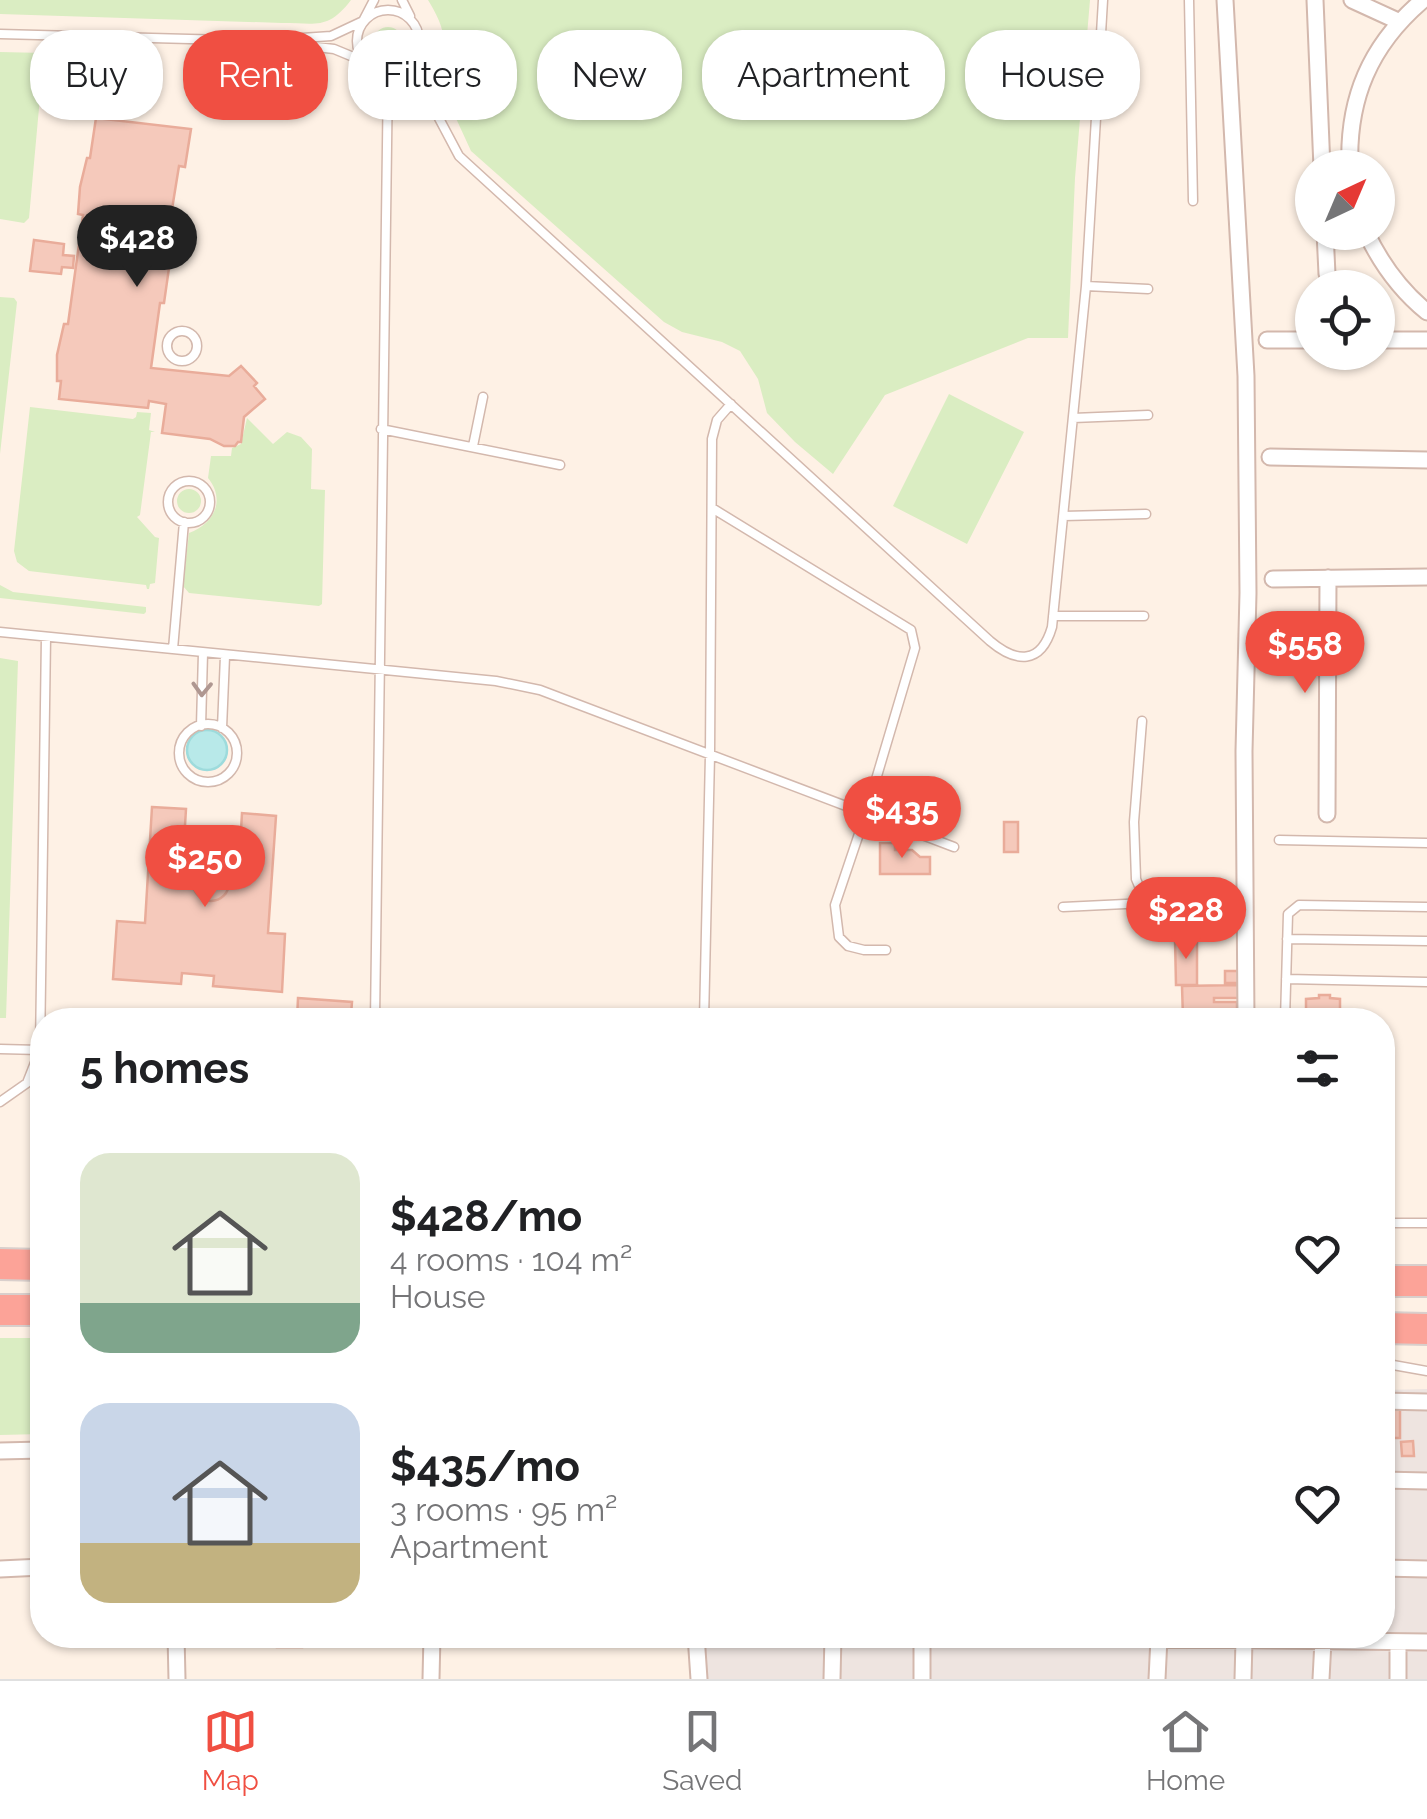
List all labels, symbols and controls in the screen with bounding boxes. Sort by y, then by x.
chip: Buy [30,30,163,120]
chip: Rent [183,30,328,120]
chip: Filters [348,30,517,120]
chip: New [537,30,682,120]
chip: Apartment [702,30,945,120]
chip: House [965,30,1140,120]
north arrow [1295,150,1395,250]
map controls [1295,150,1395,370]
pin: $428 [78,205,196,290]
text: $428 [99,219,175,256]
button: locate [1295,270,1395,370]
pin: $558 [1246,611,1364,696]
text: $558 [1267,625,1343,662]
one-way arrow [192,682,213,698]
pin: $435 [843,776,961,861]
text: $435 [865,790,939,827]
pin: $250 [146,825,264,910]
text: $250 [167,839,243,876]
pin: $228 [1127,877,1245,962]
text: $228 [1148,891,1224,928]
icon: filters [1290,1041,1345,1096]
text: 5 homes [80,1044,249,1093]
text: $428/mo [390,1192,582,1241]
icon: home [160,1193,280,1313]
icon: heart [1290,1226,1345,1281]
text: 4 rooms · 104 m² [390,1241,632,1278]
text: House [390,1278,486,1315]
text: $435/mo [390,1442,580,1491]
icon: home [160,1443,280,1563]
icon: heart [1290,1476,1345,1531]
text: 3 rooms · 95 m² [390,1491,617,1528]
text: Apartment [390,1528,548,1565]
tab: Map [202,1704,259,1797]
tab: Saved [662,1704,742,1797]
tab: Home [1146,1704,1225,1797]

